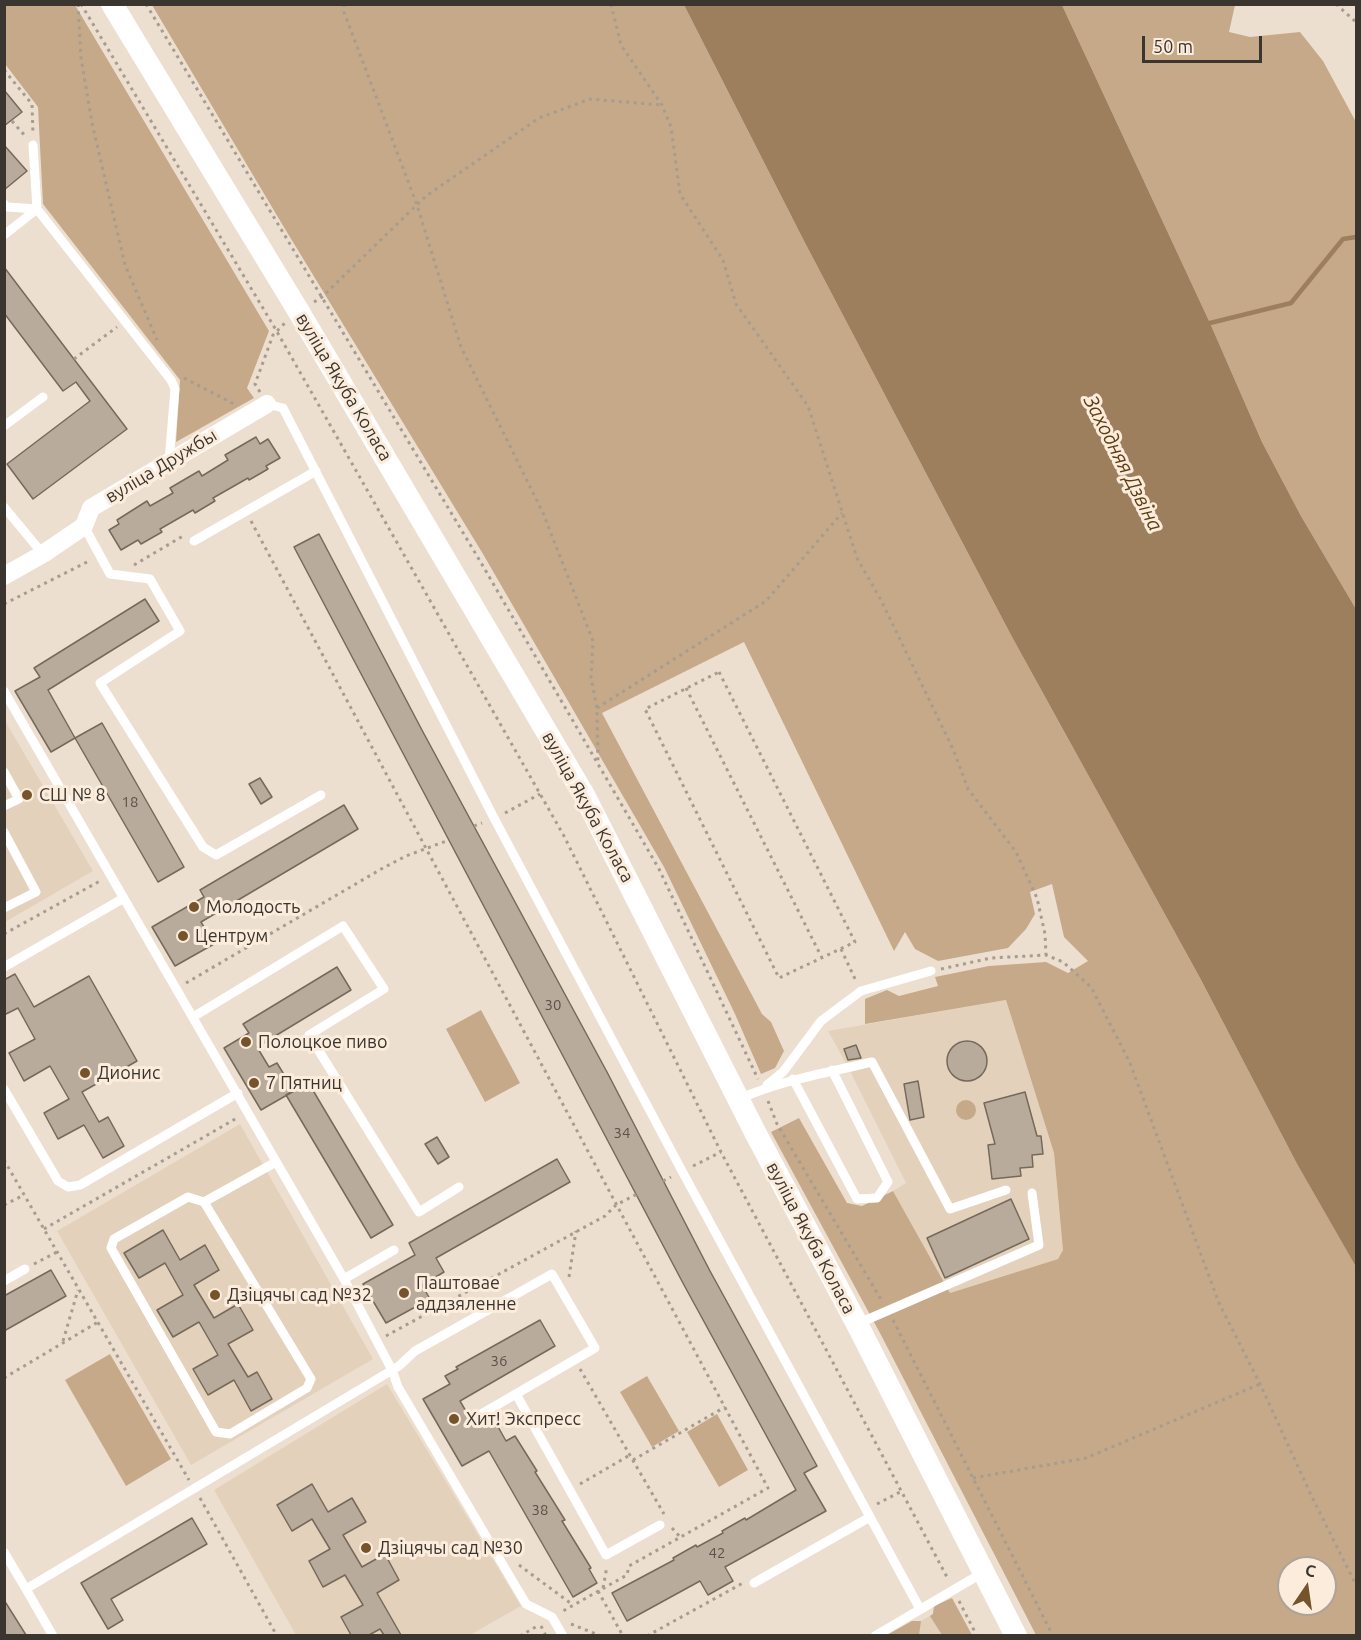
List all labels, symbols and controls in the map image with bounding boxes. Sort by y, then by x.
scale bar [1145,24,1265,62]
text: 50 m [1153,36,1193,56]
street label: вуліца Якуба Коласа [291,309,397,465]
water label: Заходняя Дзвіна [1079,391,1167,535]
street label: вуліца Дружбы [101,424,221,508]
street label: вуліца Якуба Коласа [538,728,638,886]
place label: СШ № 8 [39,784,106,806]
marker: СШ № 8 [20,788,34,802]
house number: 18 [122,793,138,811]
place label: Молодость [206,896,300,918]
marker: Молодость [187,900,201,914]
place label: Центрум [195,925,268,947]
marker: Центрум [176,929,190,943]
house number: 30 [545,996,561,1014]
place label: Полоцкое пиво [258,1031,387,1053]
marker: Полоцкое пиво [239,1035,253,1049]
place label: Дионис [97,1062,160,1084]
marker: Дионис [78,1066,92,1080]
place label: 7 Пятниц [266,1072,342,1094]
marker: 7 Пятниц [247,1076,261,1090]
house number: 34 [614,1124,630,1142]
street label: вуліца Якуба Коласа [762,1158,860,1318]
place label: Паштовае аддзяленне [416,1272,516,1314]
place label: Дзіцячы сад №32 [227,1284,372,1306]
marker: Паштовае аддзяленне [397,1286,411,1300]
marker: Дзіцячы сад №32 [208,1288,222,1302]
house number: 36 [491,1352,507,1370]
place label: Хит! Экспресс [466,1408,581,1430]
marker: Хит! Экспресс [447,1412,461,1426]
house number: 38 [532,1501,548,1519]
place label: Дзіцячы сад №30 [378,1537,523,1559]
marker: Дзіцячы сад №30 [359,1541,373,1555]
house number: 42 [709,1544,725,1562]
north arrow [1277,1556,1337,1616]
text: С [1304,1560,1318,1580]

